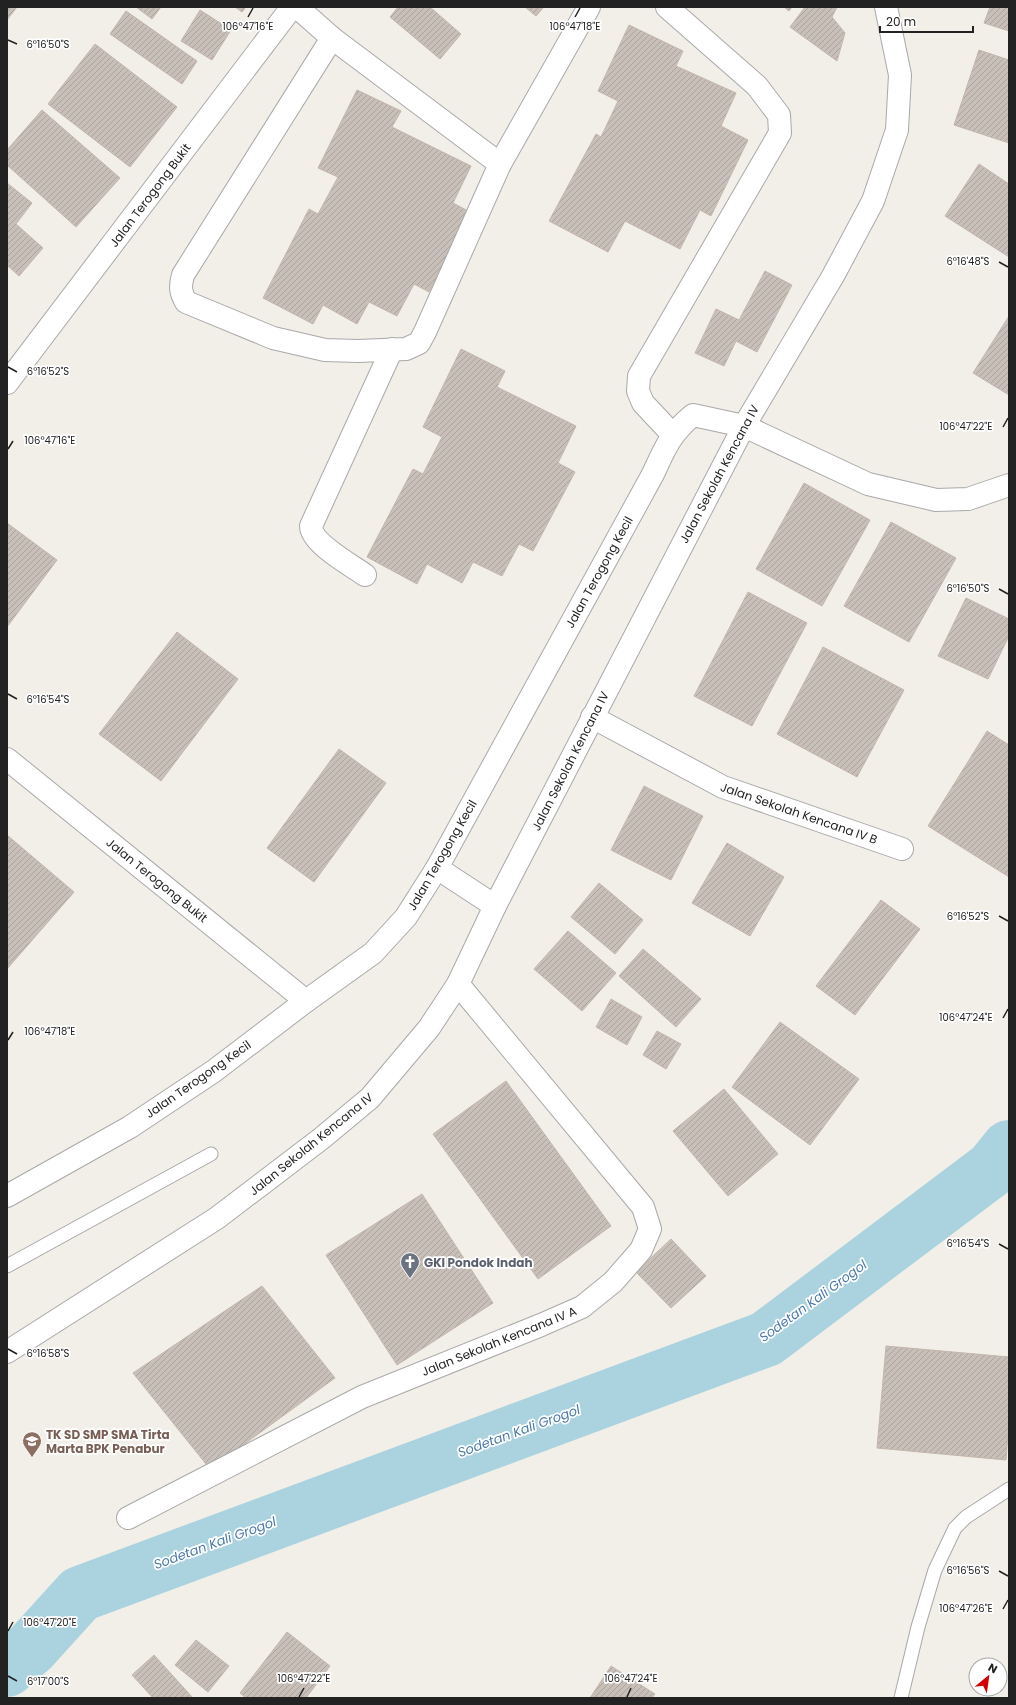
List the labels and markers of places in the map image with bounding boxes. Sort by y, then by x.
church icon: GKI Pondok Indah [399,1251,421,1279]
place label: GKI Pondok Indah [424,1254,533,1271]
place label: TK SD SMP SMA Tirta Marta BPK Penabur [46,1426,170,1457]
school or university icon: TK SD SMP SMA Tirta Marta BPK Penabur [21,1430,43,1458]

